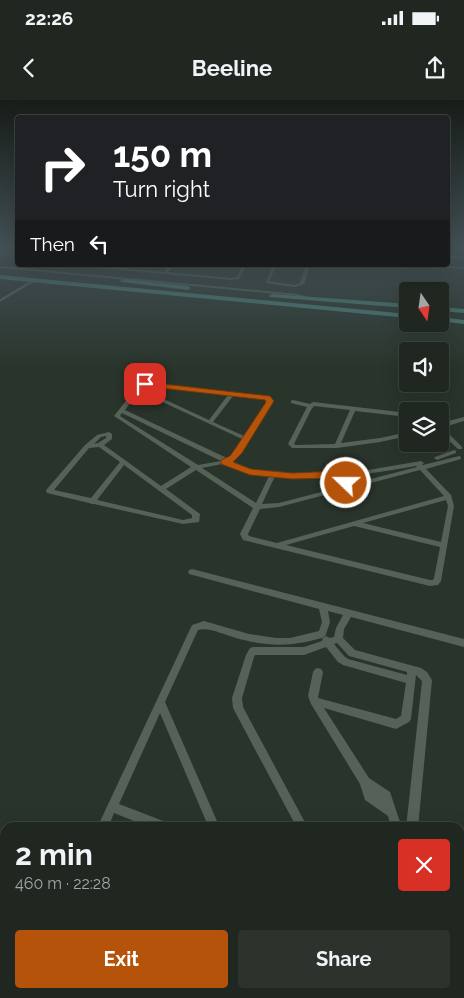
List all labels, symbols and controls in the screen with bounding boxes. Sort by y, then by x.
text: 22:26 [25,7,73,29]
icon: back [15,54,43,82]
icon: share [421,54,449,82]
text: Beeline [192,55,272,81]
text: 150 m [113,134,212,175]
icon: right [30,135,95,200]
text: Turn right [113,176,210,202]
icon: left [85,230,113,258]
text: Then [30,233,75,255]
north arrow [399,282,449,332]
map controls [399,282,449,452]
button: sound [399,342,449,392]
pin [124,363,166,405]
icon: arrive [131,370,159,398]
button: layers [399,402,449,452]
position arrow [319,456,371,508]
text: 2 min [15,837,93,872]
button: close [398,839,450,891]
text: 460 m · 22:28 [15,874,111,893]
button: Exit [15,930,228,988]
button: Share [238,930,450,988]

